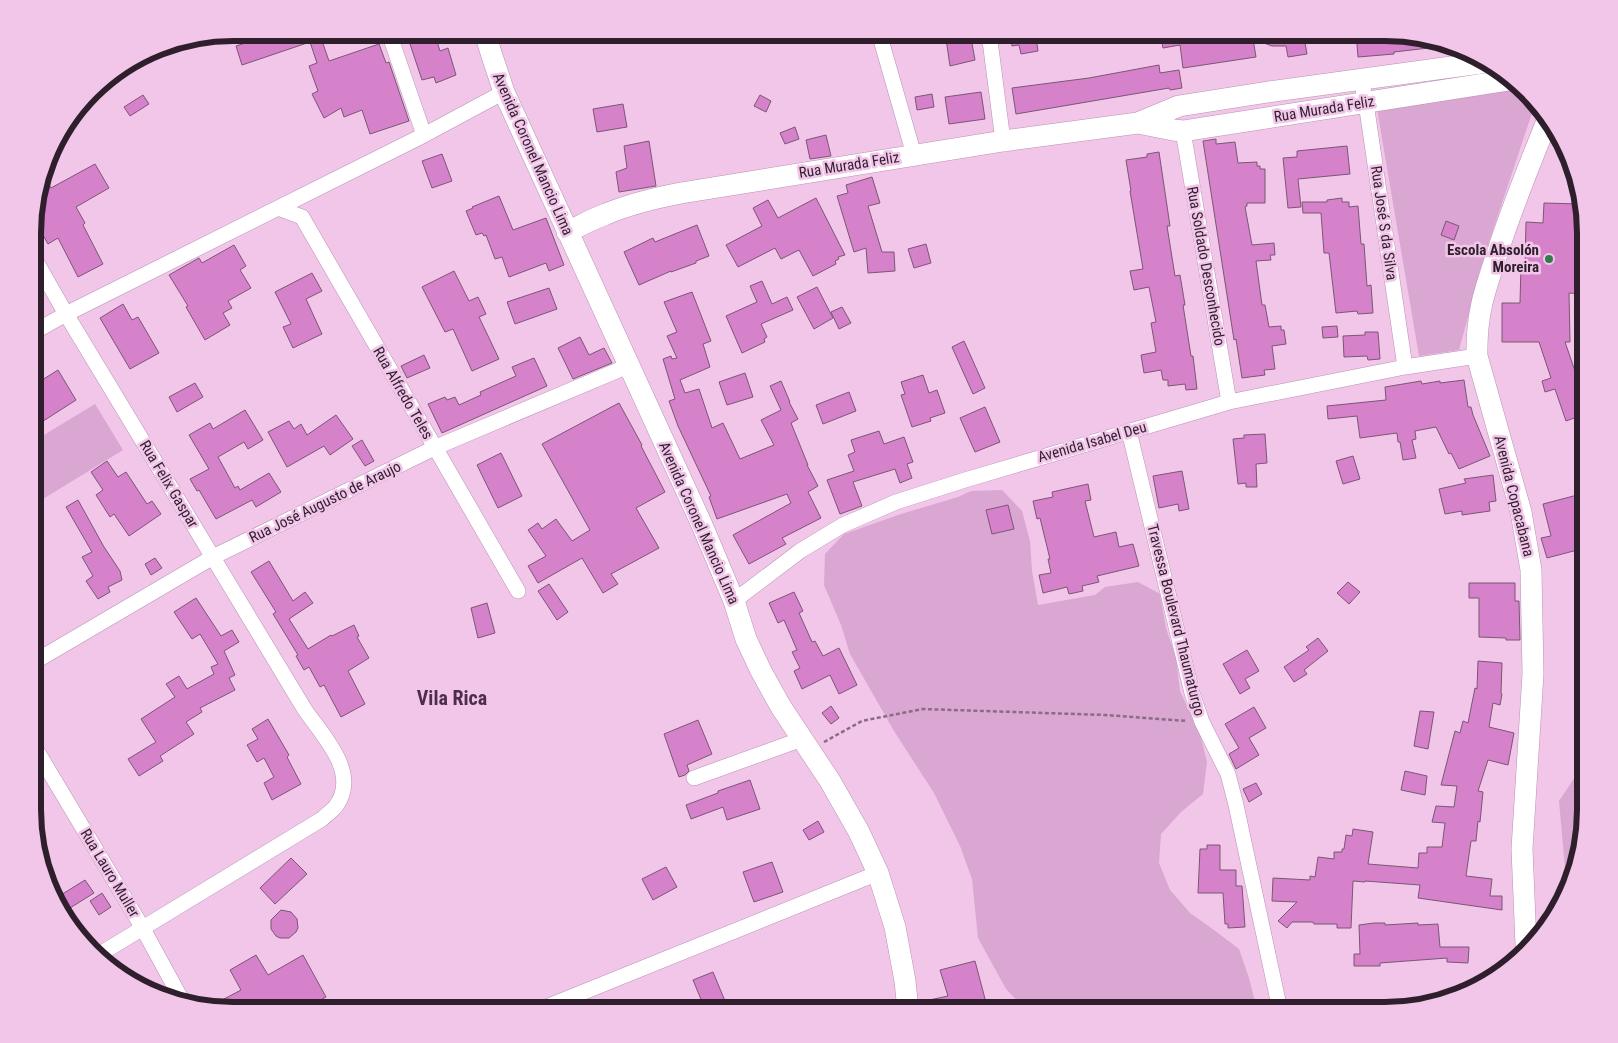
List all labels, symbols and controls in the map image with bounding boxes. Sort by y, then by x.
street label: Avenida Coronel Mancio Lima [489,70,577,238]
street label: Rua Murada Feliz [1272,92,1376,126]
street label: Rua Murada Feliz [797,148,901,182]
street label: Rua José S da Silva [1367,165,1401,281]
street label: Rua Soldado Desconhecido [1183,185,1229,347]
place label: Escola Absolón Moreira [1447,241,1539,276]
marker: Escola Absolón Moreira [1543,253,1555,265]
street label: Rua Alfredo Teles [369,344,437,443]
street label: Avenida Isabel Deu [1036,418,1148,466]
street label: Avenida Copacabana [1490,434,1538,558]
street label: Rua Felix Gaspar [136,437,202,531]
street label: Avenida Coronel Mancio Lima [655,439,743,607]
street label: Rua José Augusto de Araujo [246,457,404,547]
street label: Travessa Boulevard Thaumaturgo [1143,522,1209,718]
district label: Vila Rica [417,686,487,710]
street label: Rua Lauro Muller [77,826,144,921]

